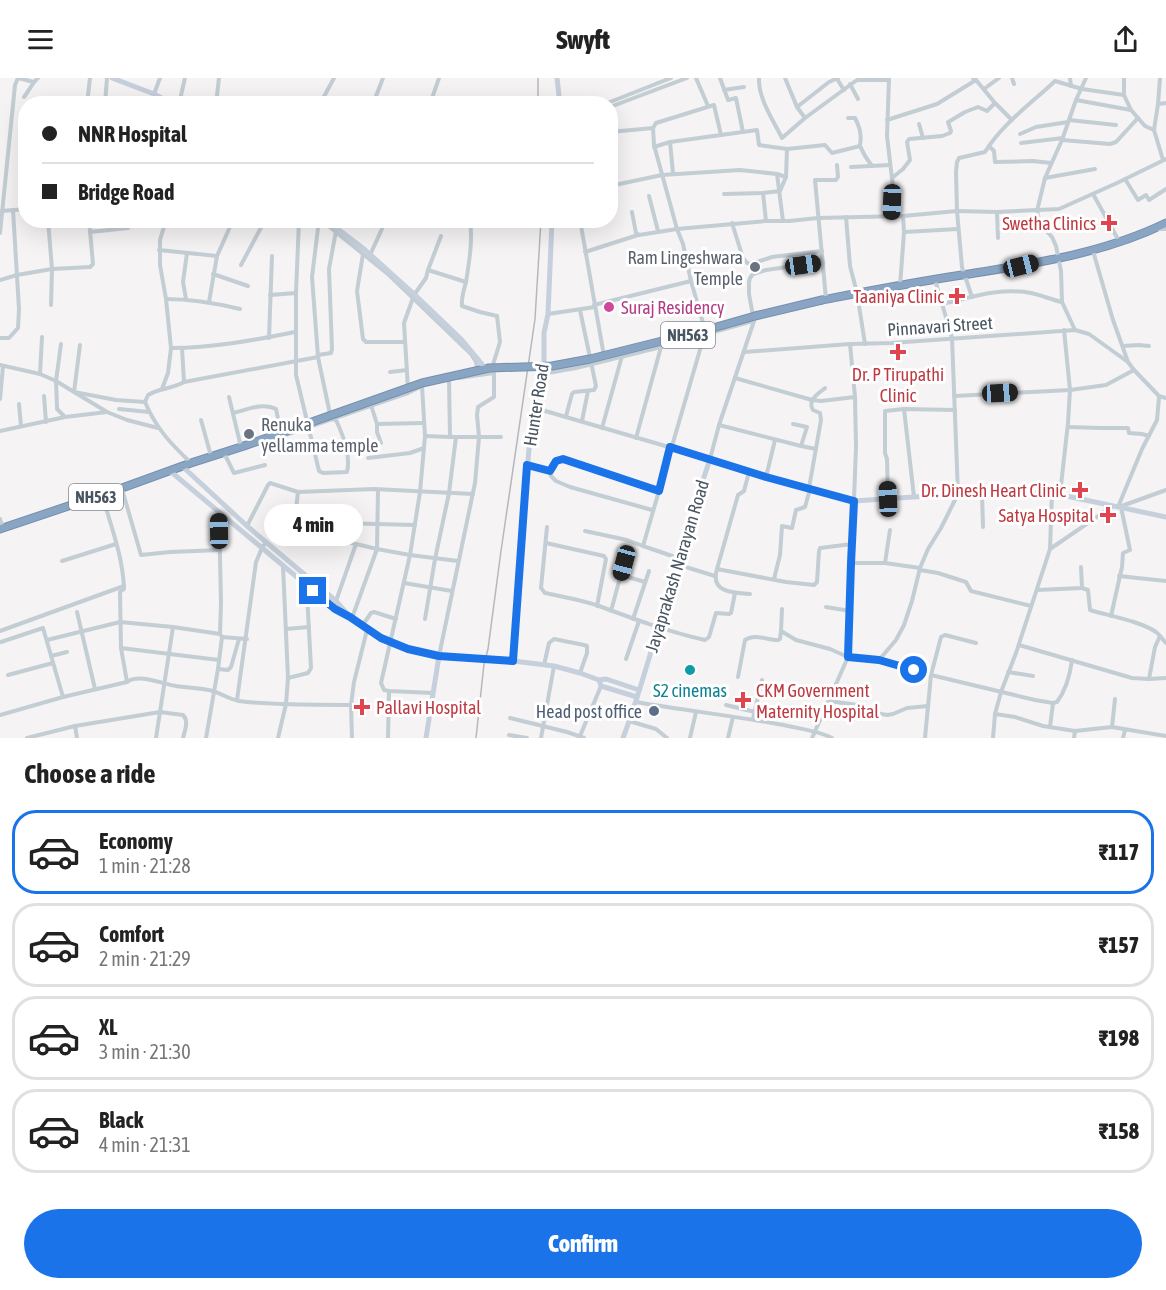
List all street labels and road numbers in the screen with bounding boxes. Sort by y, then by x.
street label: Pinnavari Street [887,312,993,340]
road number: NH563 [661,322,715,348]
street label: Hunter Road [519,362,553,448]
street label: Jayaprakash Narayan Road [641,477,713,655]
road number: NH563 [69,484,123,510]

